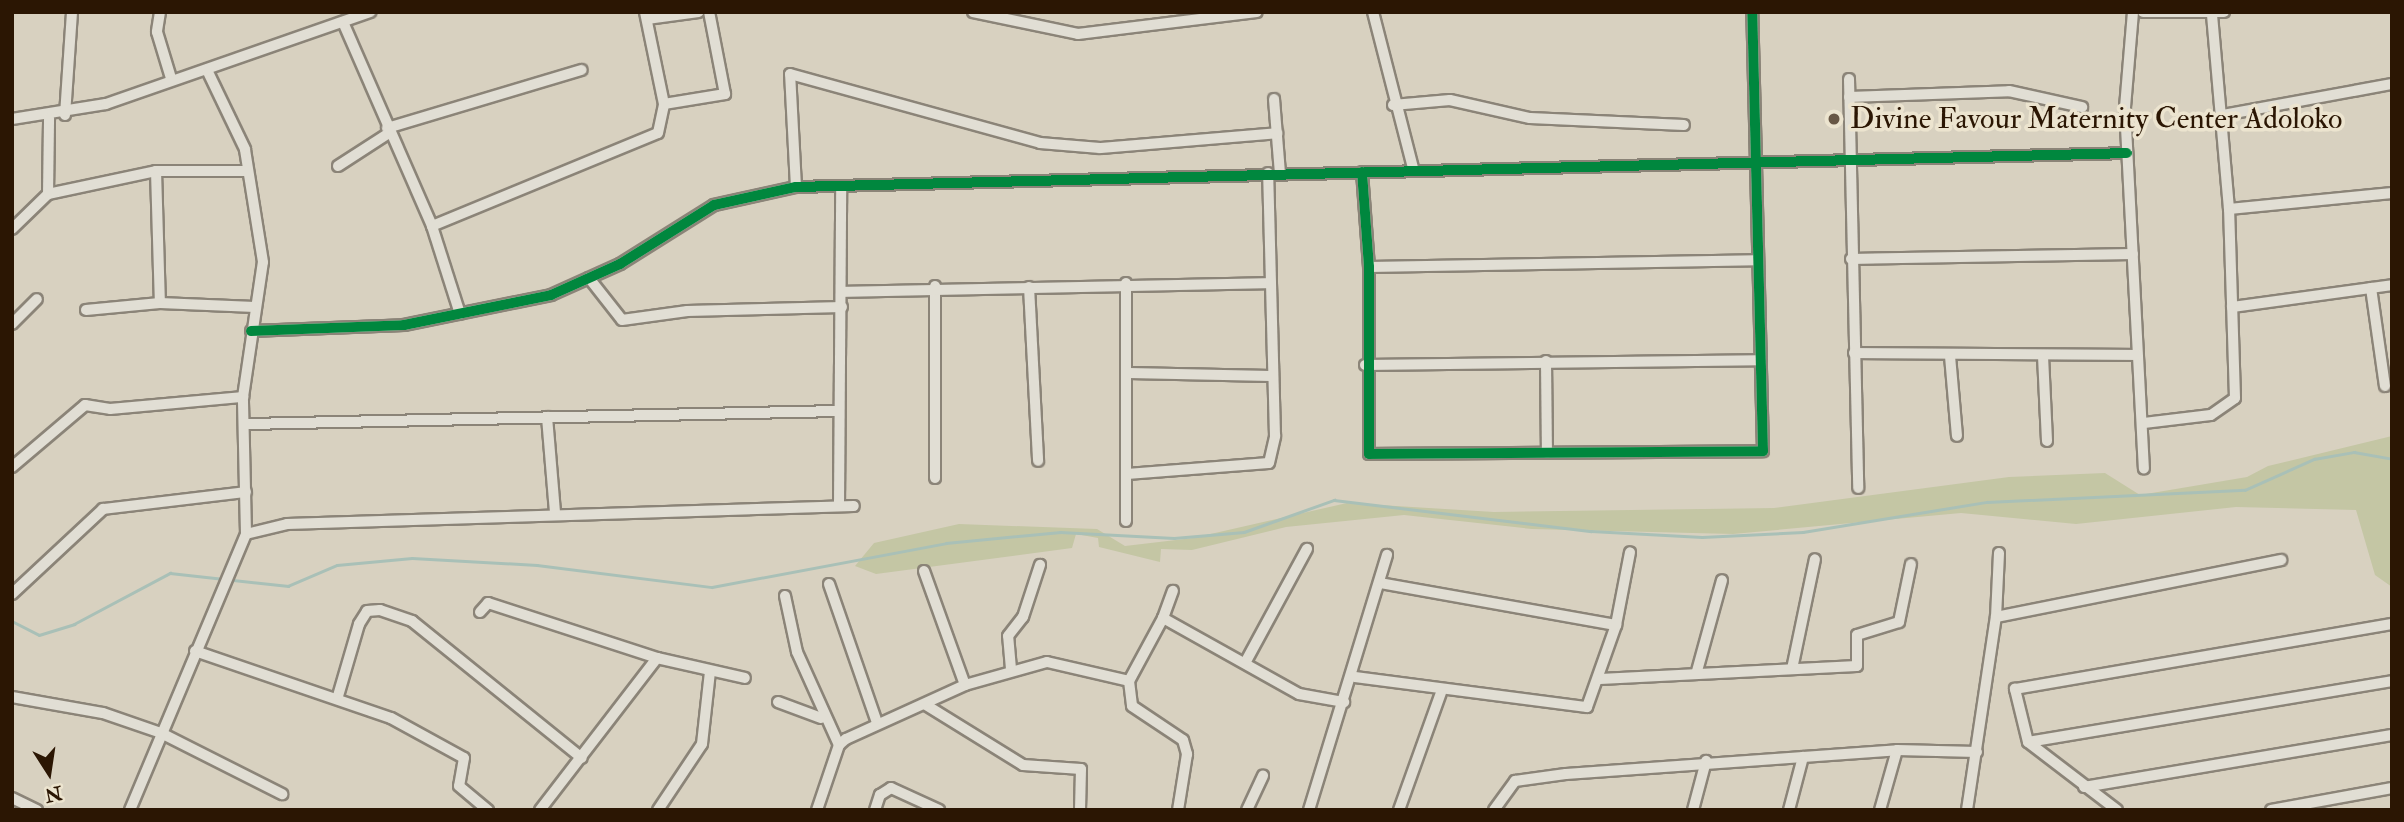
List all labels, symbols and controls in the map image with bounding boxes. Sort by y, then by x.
place label: Divine Favour Maternity Center Adoloko [1850,101,2342,137]
marker: Divine Favour Maternity Center Adoloko [1824,109,1844,129]
north arrow [14,738,84,808]
text: N [43,780,64,807]

